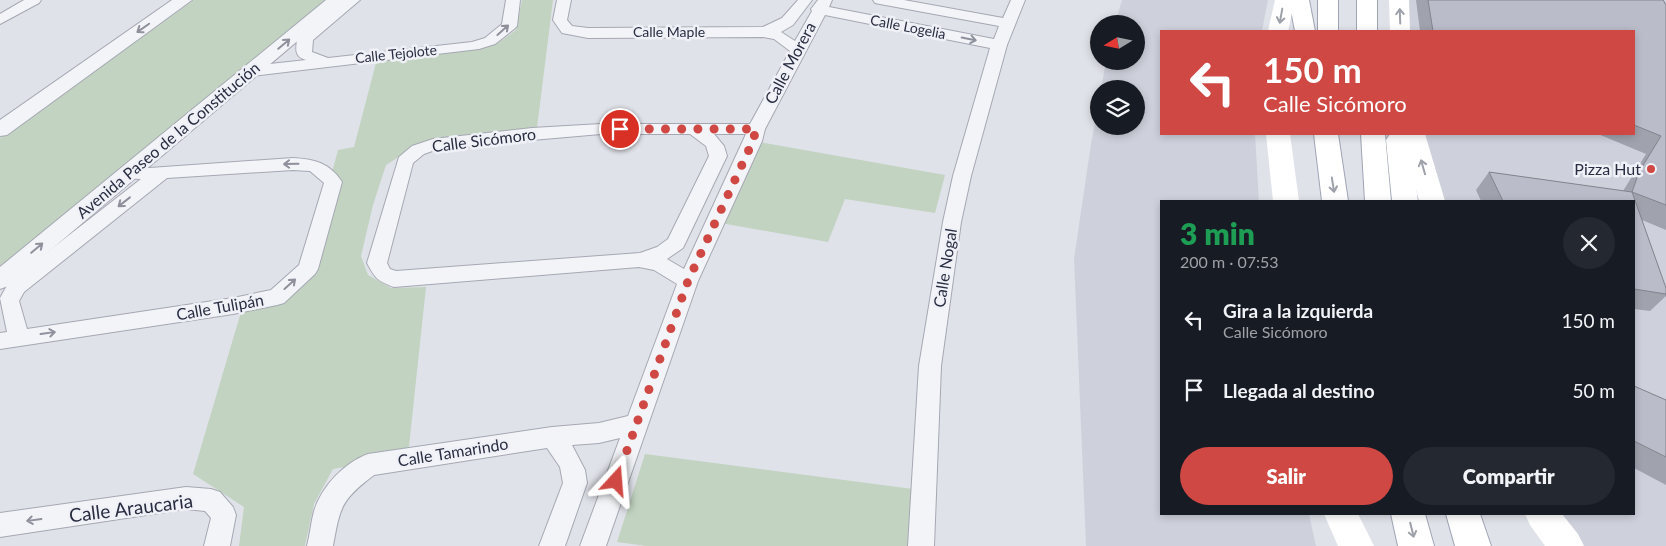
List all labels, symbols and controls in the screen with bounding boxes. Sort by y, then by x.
one-way arrow [1276,7,1285,23]
one-way arrow [1395,8,1404,24]
street label: Calle Logelia [869,11,947,42]
north arrow [1090,15,1145,70]
map controls [1090,15,1145,135]
street label: Calle Morera [760,19,819,107]
one-way arrow [136,23,150,33]
street label: Calle Maple [633,23,705,40]
one-way arrow [497,25,510,36]
one-way arrow [961,35,977,45]
one-way arrow [277,38,290,50]
street label: Calle Tejolote [354,41,438,66]
text: 150 m [1263,48,1362,90]
icon: left [1180,50,1245,115]
street label: Avenida Paseo de la Constitución [72,57,263,222]
button: layers [1090,80,1145,135]
text: Calle Sicómoro [1263,90,1407,117]
pin [599,108,641,150]
icon: arrive [606,115,634,143]
street label: Calle Sicómoro [431,124,537,155]
one-way arrow [283,159,300,169]
place label: Pizza Hut [1574,159,1641,178]
one-way arrow [1417,160,1427,176]
marker: Pizza Hut [1645,163,1657,175]
one-way arrow [1328,176,1338,192]
one-way arrow [117,197,131,207]
text: 3 min [1180,215,1255,251]
button: close [1563,217,1615,269]
street label: Calle Nogal [929,227,960,309]
one-way arrow [31,243,44,254]
text: 200 m · 07:53 [1180,252,1279,271]
one-way arrow [284,279,297,290]
street label: Calle Tulipán [175,289,265,324]
text: Gira a la izquierda [1223,299,1373,322]
icon: left [1180,306,1208,334]
text: 150 m [1561,309,1615,332]
text: Calle Sicómoro [1223,322,1328,341]
one-way arrow [40,328,56,338]
icon: arrive [1180,376,1208,404]
text: Llegada al destino [1223,379,1375,402]
text: 50 m [1572,379,1615,402]
street label: Calle Tamarindo [396,433,510,470]
button: Salir [1180,447,1393,505]
button: Compartir [1403,447,1615,505]
position arrow [589,454,641,506]
street label: Calle Araucaria [68,489,194,526]
one-way arrow [27,516,43,526]
one-way arrow [1407,521,1417,537]

